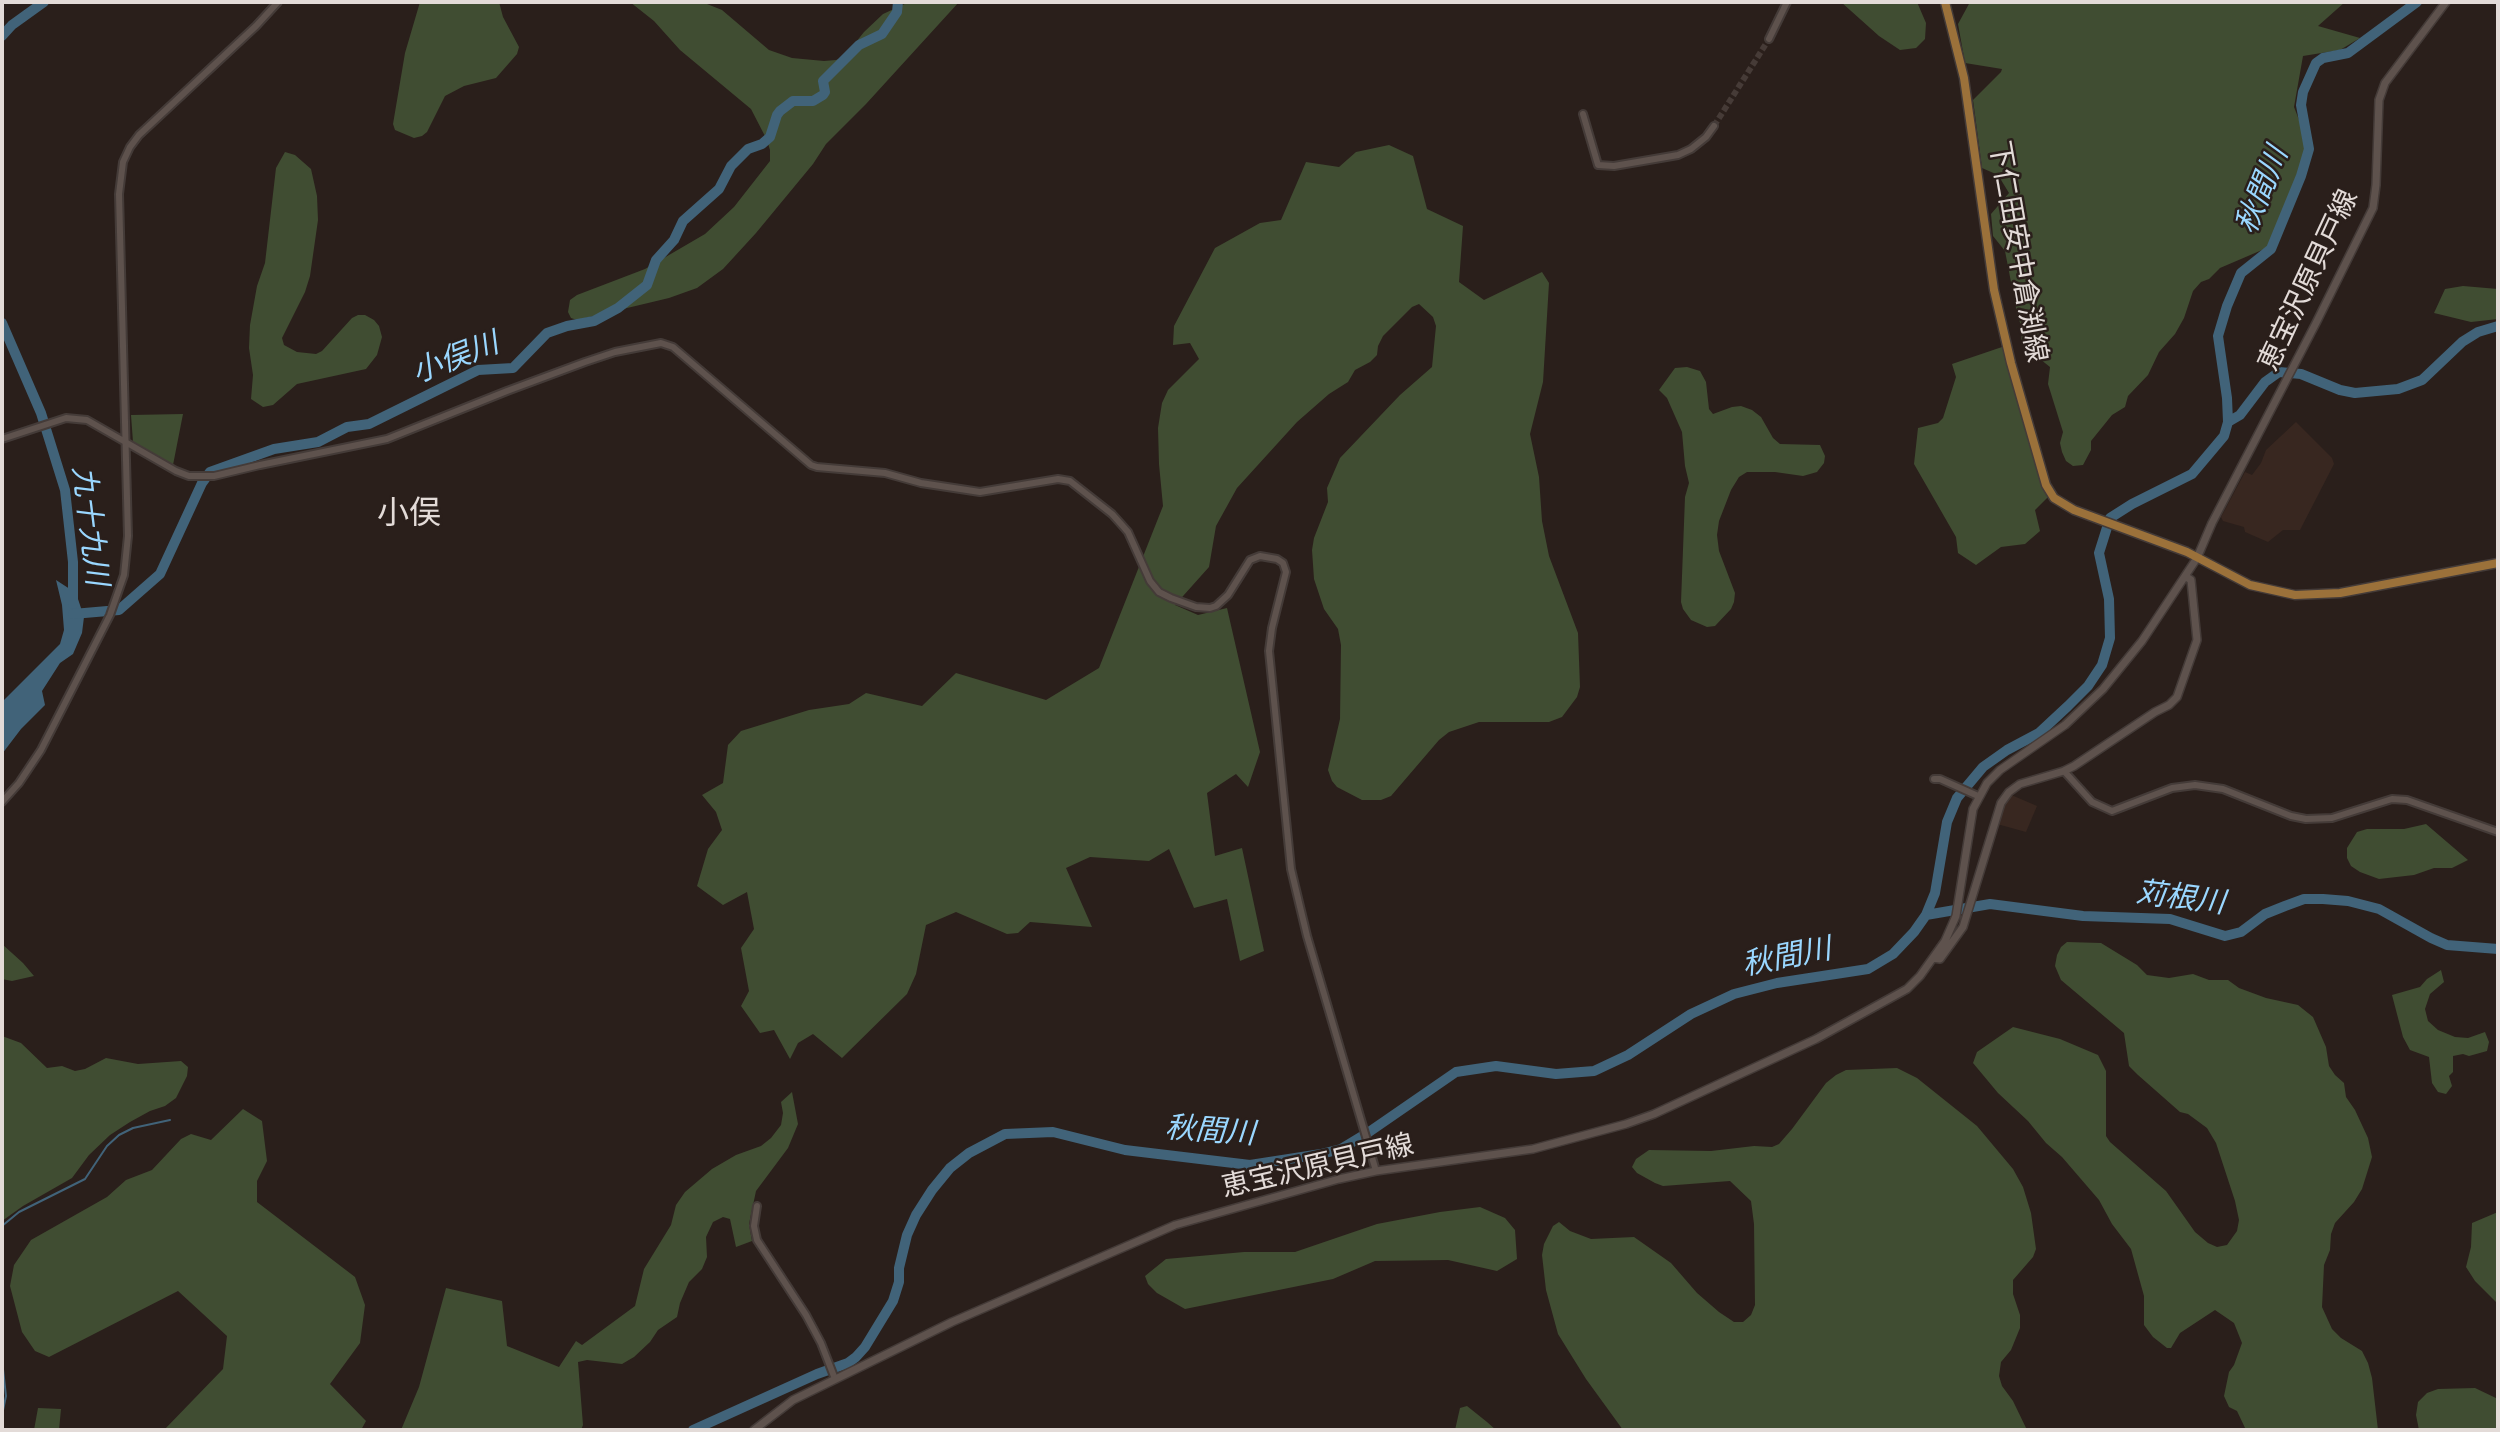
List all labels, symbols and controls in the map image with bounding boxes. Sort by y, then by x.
street label: 下仁田安中倉渕線 [1980,139,2052,365]
water label: 秋間川 [2230,143,2298,239]
street label: 恵宝沢原貝戸線 [2253,185,2367,377]
water label: 小俣川 [408,327,504,393]
water label: 九十九川 [63,464,113,588]
district label: 小俣 [377,496,441,534]
water label: 苅根川 [2133,877,2227,923]
water label: 秋間川 [1739,933,1835,985]
water label: 秋間川 [1164,1112,1256,1154]
street label: 恵宝沢原貝戸線 [1219,1130,1417,1206]

